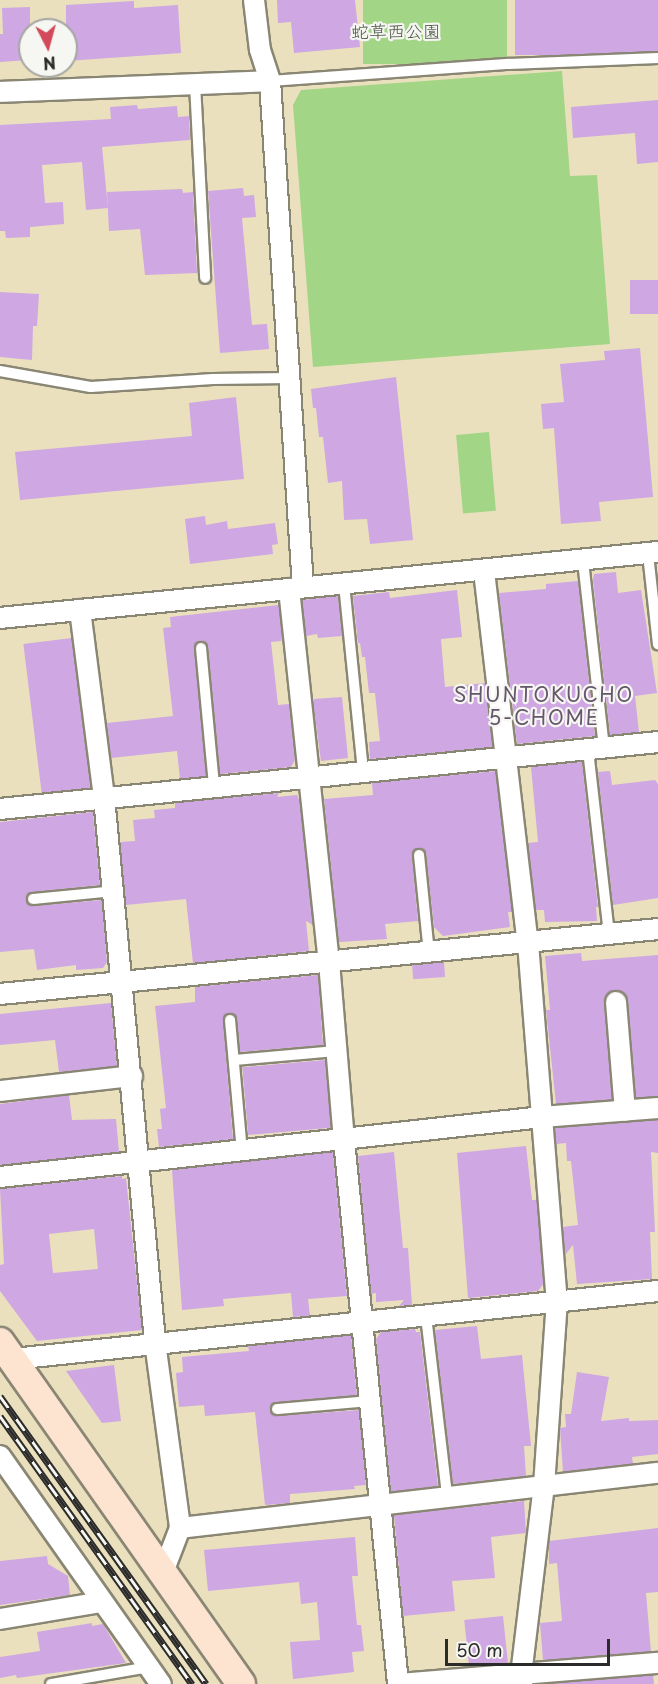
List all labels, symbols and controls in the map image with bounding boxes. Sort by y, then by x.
north arrow [18,18,78,78]
park label: 蛇草西公園 [351,20,441,42]
text: N [42,51,57,77]
district label: SHUNTOKUCHO 5-CHOME [455,682,633,729]
scale bar [448,1627,613,1665]
text: 50 m [456,1636,503,1663]

